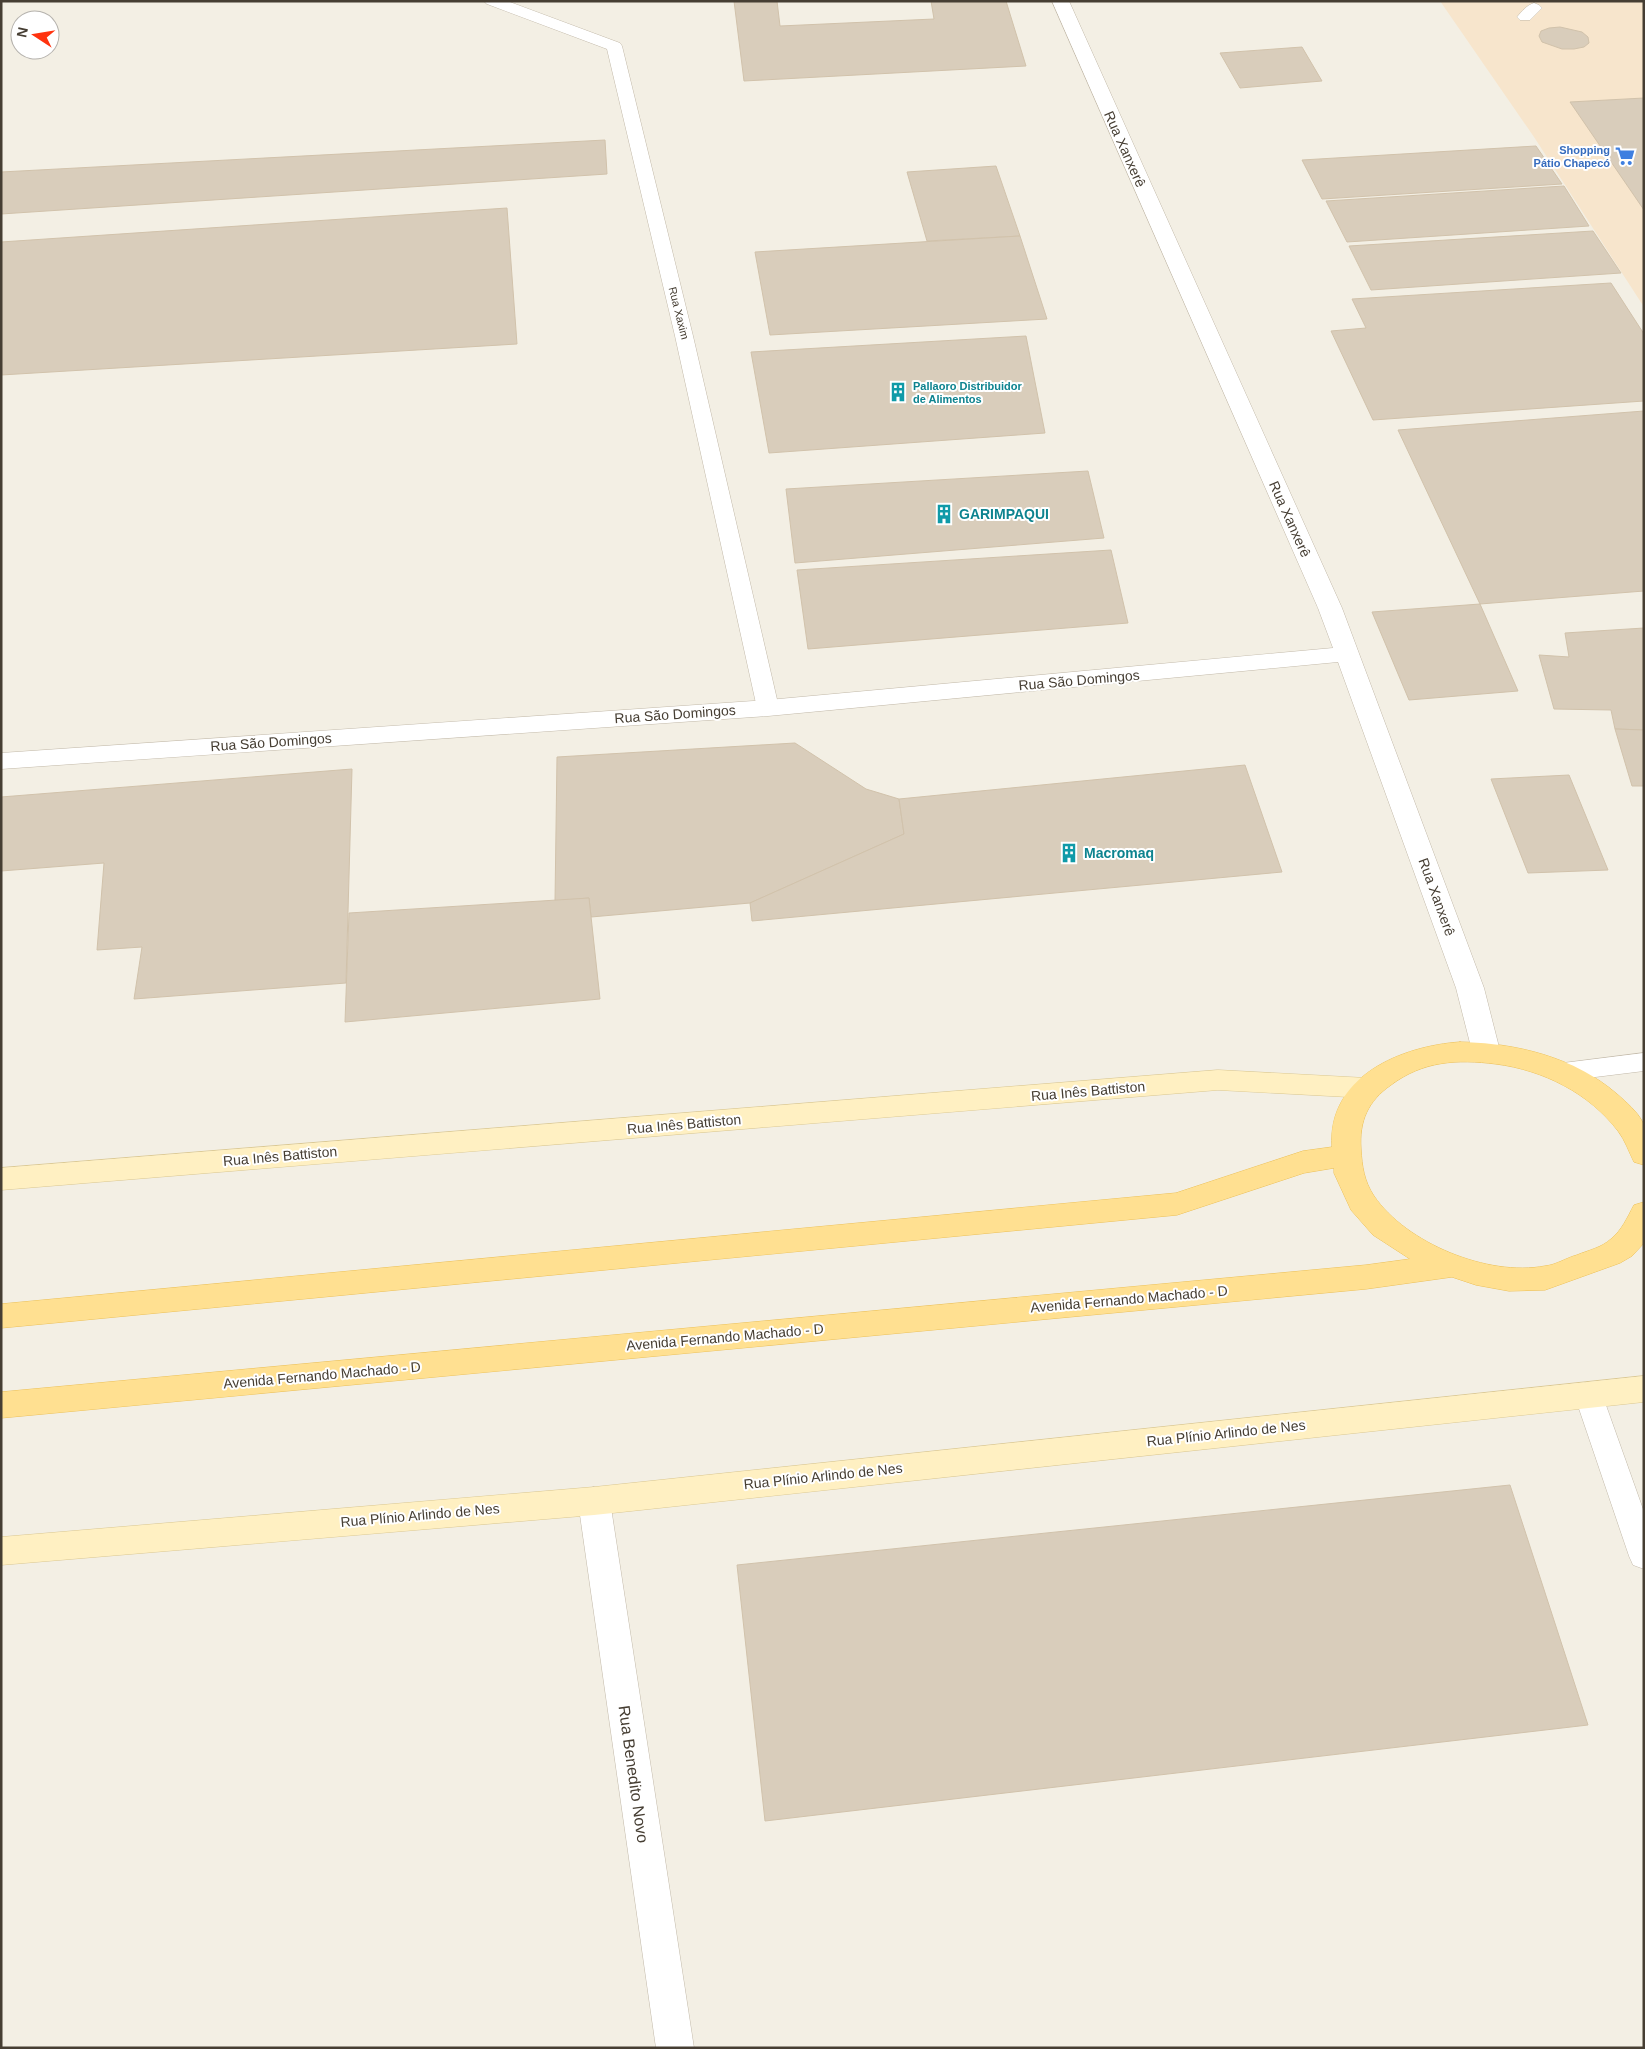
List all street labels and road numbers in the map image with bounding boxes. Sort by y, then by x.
street label: Rua Xanxerê [1101,108,1149,190]
street label: Rua Xaxim [667,285,691,341]
street label: Rua Xanxerê [1266,478,1314,560]
street label: Rua São Domingos [1018,667,1140,693]
street label: Rua São Domingos [614,702,736,726]
street label: Rua São Domingos [210,730,332,754]
street label: Rua Xanxerê [1416,856,1459,938]
street label: Rua Inês Battiston [1030,1078,1146,1104]
street label: Rua Inês Battiston [626,1111,742,1137]
street label: Rua Inês Battiston [222,1143,338,1169]
street label: Avenida Fernando Machado - D [1030,1282,1228,1316]
street label: Avenida Fernando Machado - D [626,1320,824,1354]
street label: Avenida Fernando Machado - D [223,1358,421,1392]
street label: Rua Plínio Arlindo de Nes [1146,1417,1306,1449]
street label: Rua Plínio Arlindo de Nes [743,1460,903,1492]
street label: Rua Plínio Arlindo de Nes [340,1500,500,1530]
street label: Rua Benedito Novo [615,1704,652,1844]

